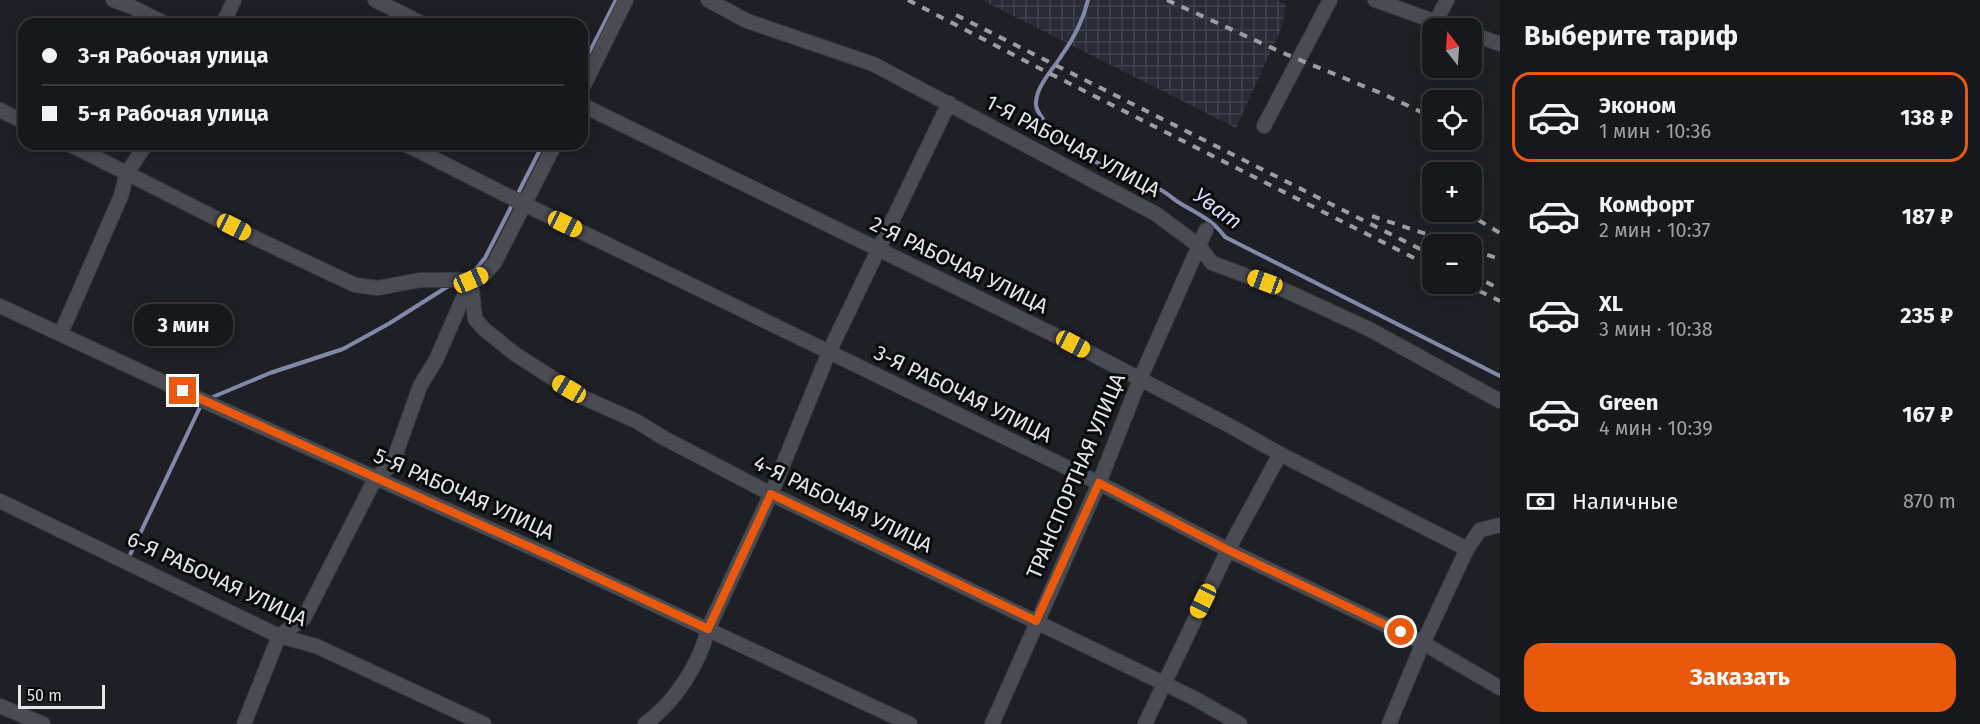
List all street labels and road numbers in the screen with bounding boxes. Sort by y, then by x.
street label: 1-Я РАБОЧАЯ УЛИЦА [981,89,1165,203]
street label: 2-Я РАБОЧАЯ УЛИЦА [866,211,1052,319]
street label: 3-Я РАБОЧАЯ УЛИЦА [870,340,1056,448]
street label: ТРАНСПОРТНАЯ УЛИЦА [1021,369,1131,583]
street label: 5-Я РАБОЧАЯ УЛИЦА [370,442,558,546]
street label: 4-Я РАБОЧАЯ УЛИЦА [749,449,937,559]
street label: 6-Я РАБОЧАЯ УЛИЦА [123,526,311,632]

